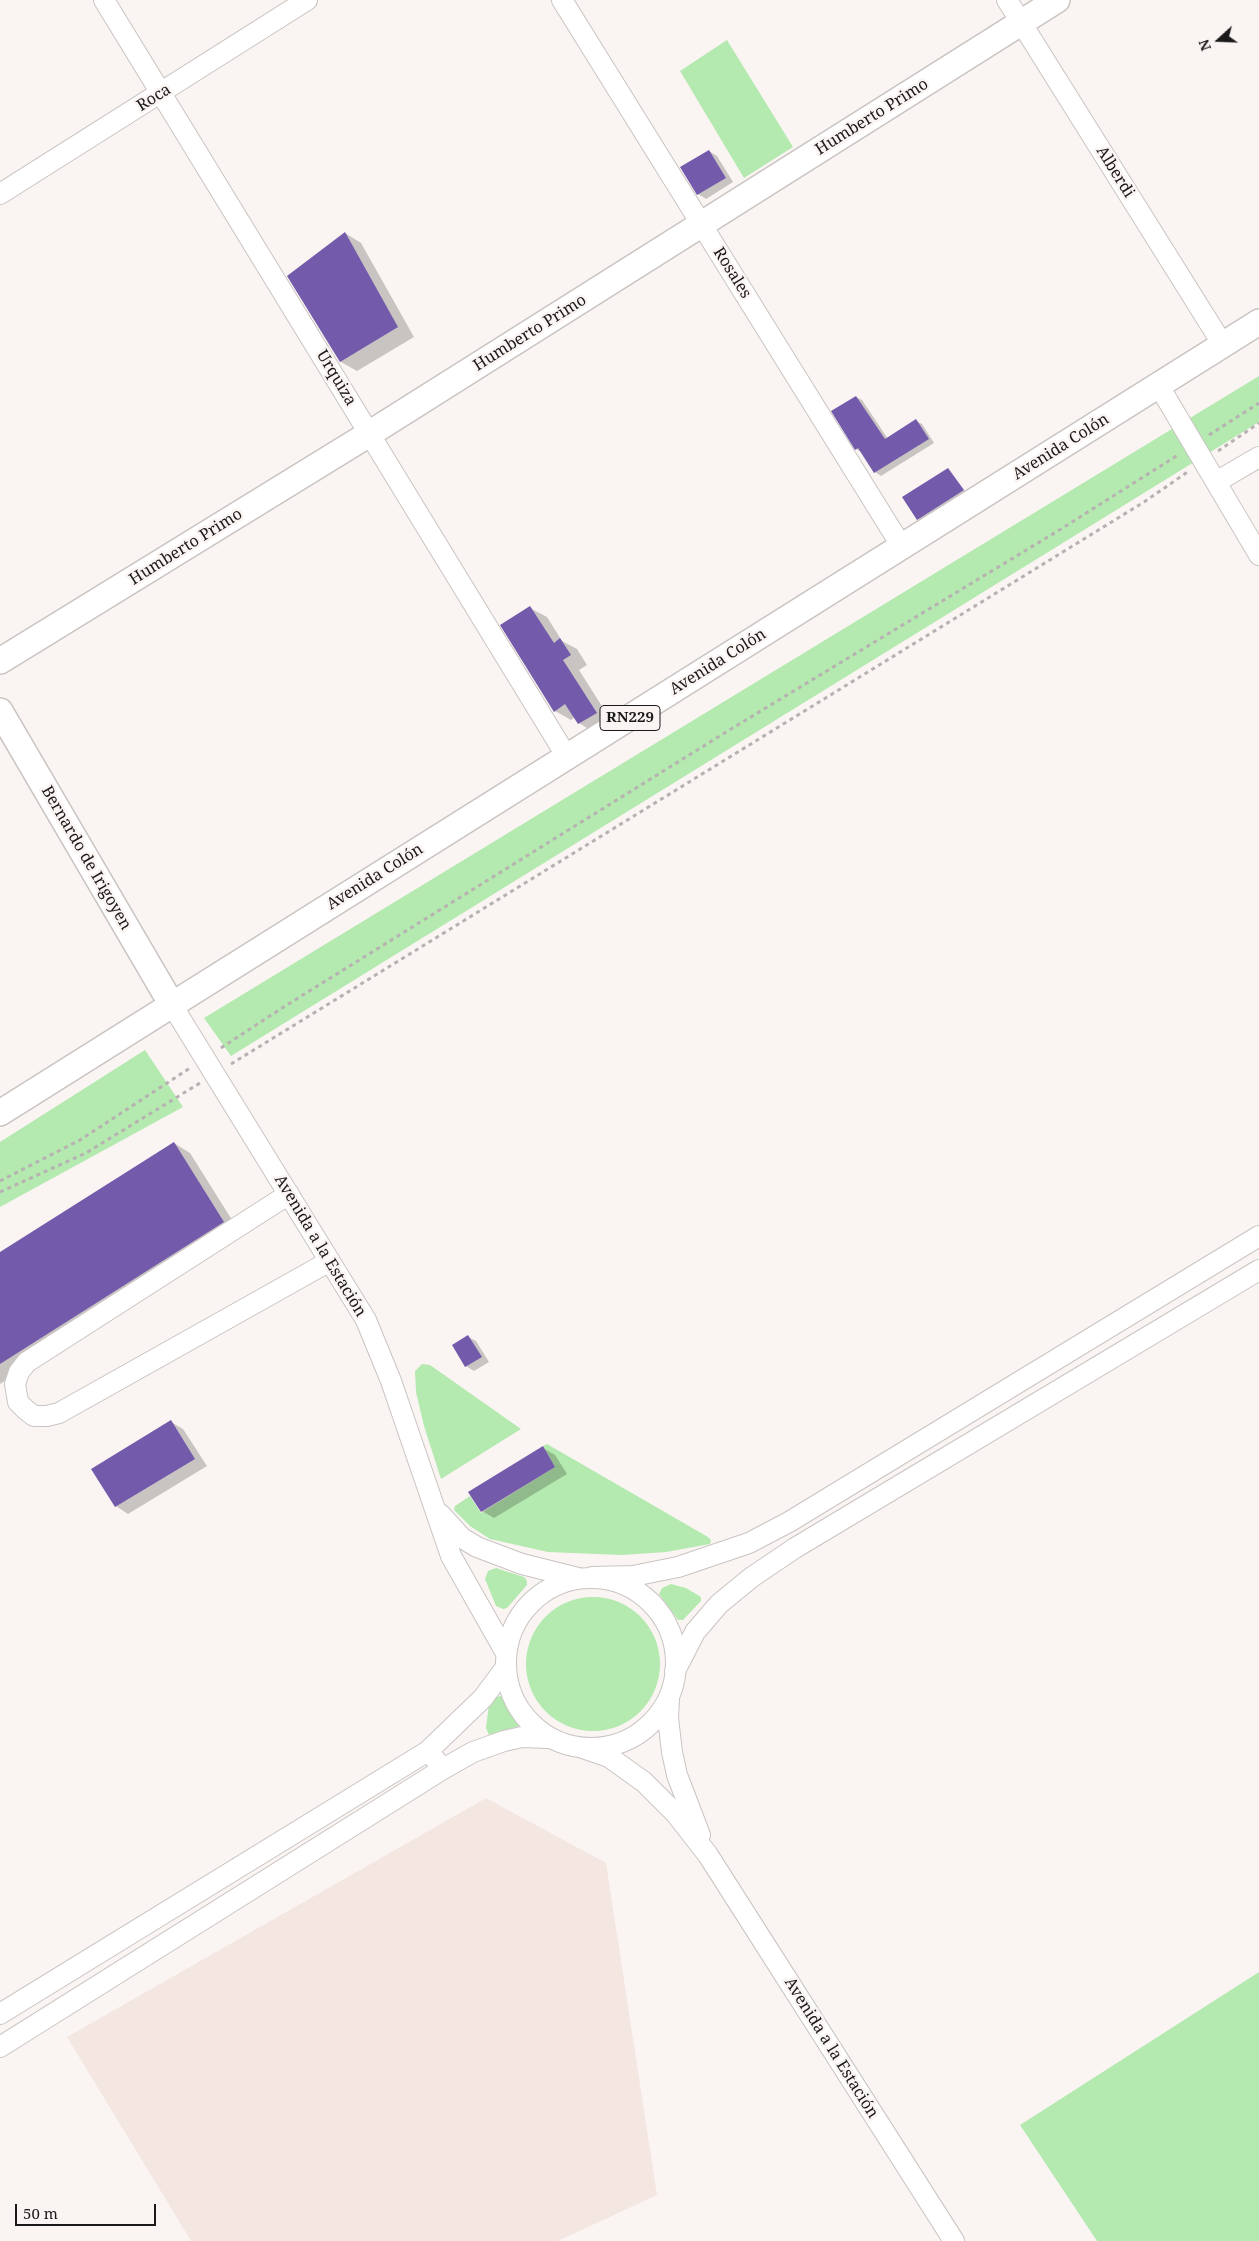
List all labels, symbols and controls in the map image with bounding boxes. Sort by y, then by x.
north arrow [1194,15,1244,65]
text: N [1194,37,1215,54]
street label: Humberto Primo [812,75,932,159]
street label: Roca [133,80,175,116]
street label: Alberdi [1092,143,1138,201]
street label: Rosales [709,244,755,302]
street label: Humberto Primo [470,291,590,375]
street label: Urquiza [312,347,360,409]
street label: Avenida Colón [1009,410,1113,484]
street label: Humberto Primo [126,505,246,589]
street label: Avenida Colón [666,625,770,699]
road number: RN229 [600,706,660,730]
street label: Bernardo de Irigoyen [37,783,135,933]
street label: Avenida Colón [323,840,427,914]
street label: Avenida a la Estación [270,1172,370,1320]
street label: Avenida a la Estación [780,1974,882,2122]
scale bar [18,2194,159,2226]
text: 50 m [23,2203,58,2223]

